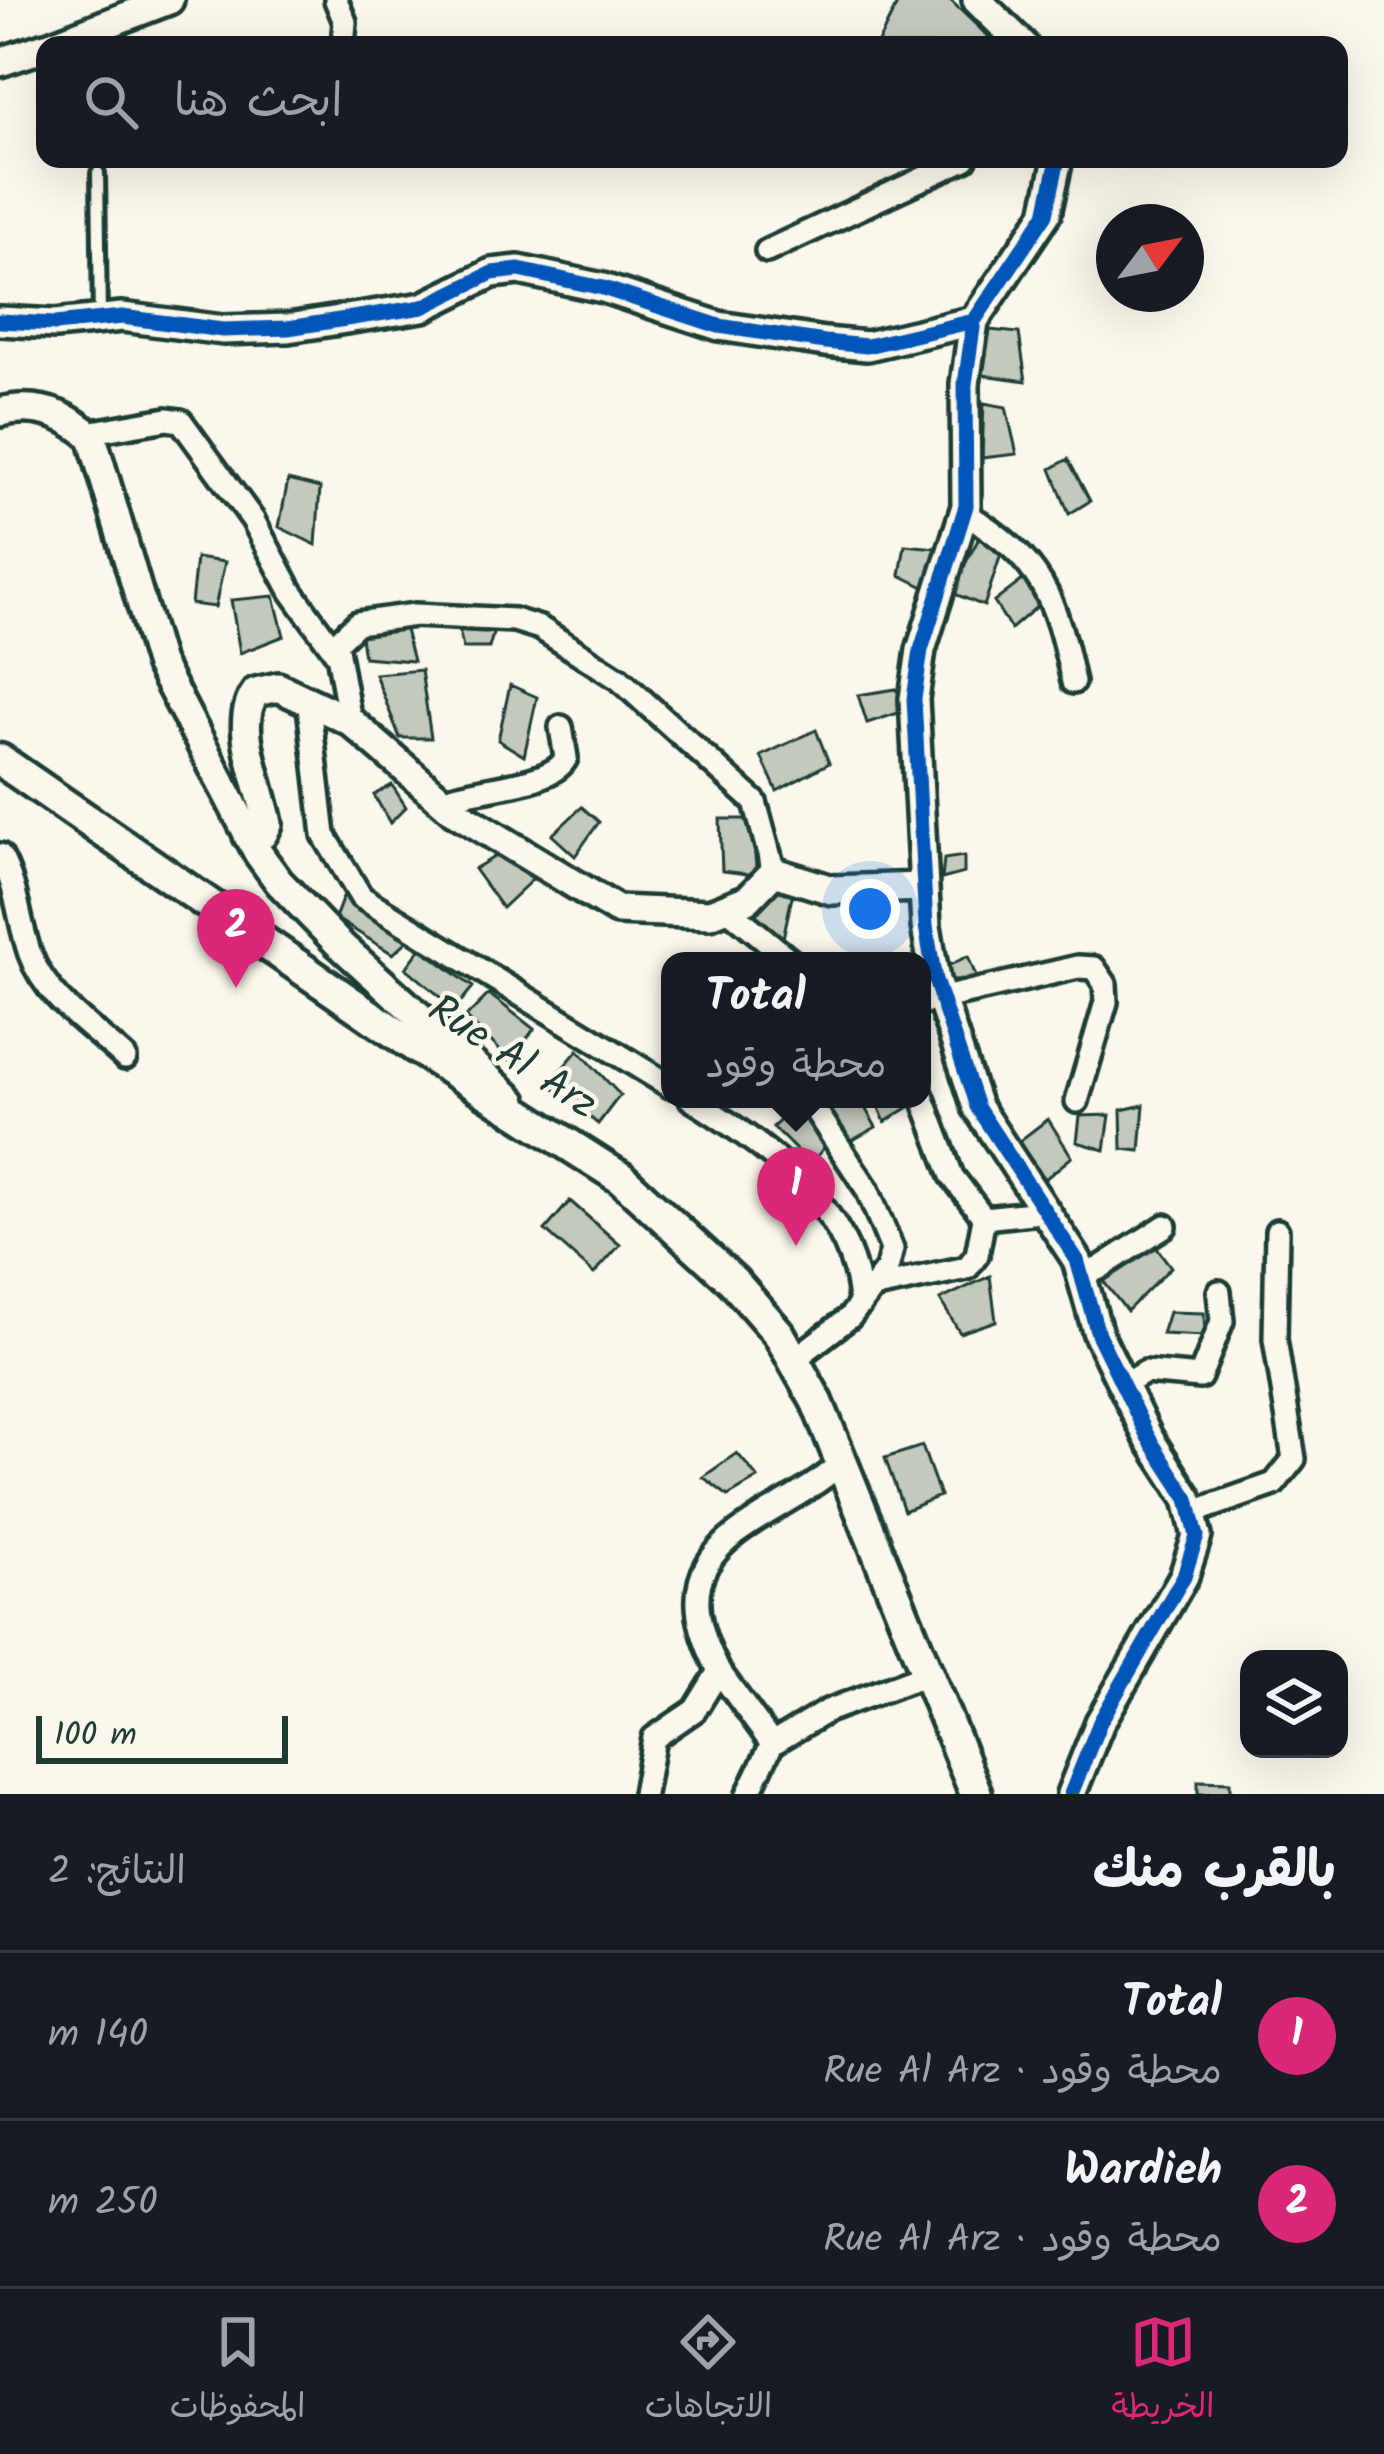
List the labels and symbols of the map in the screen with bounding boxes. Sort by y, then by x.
north arrow [1096,204,1204,312]
your location [840,879,900,939]
pin: 2 [197,889,275,988]
street label: Rue Al Arz [414,978,610,1138]
pin: 1 [757,1147,835,1246]
scale bar [36,1710,288,1763]

